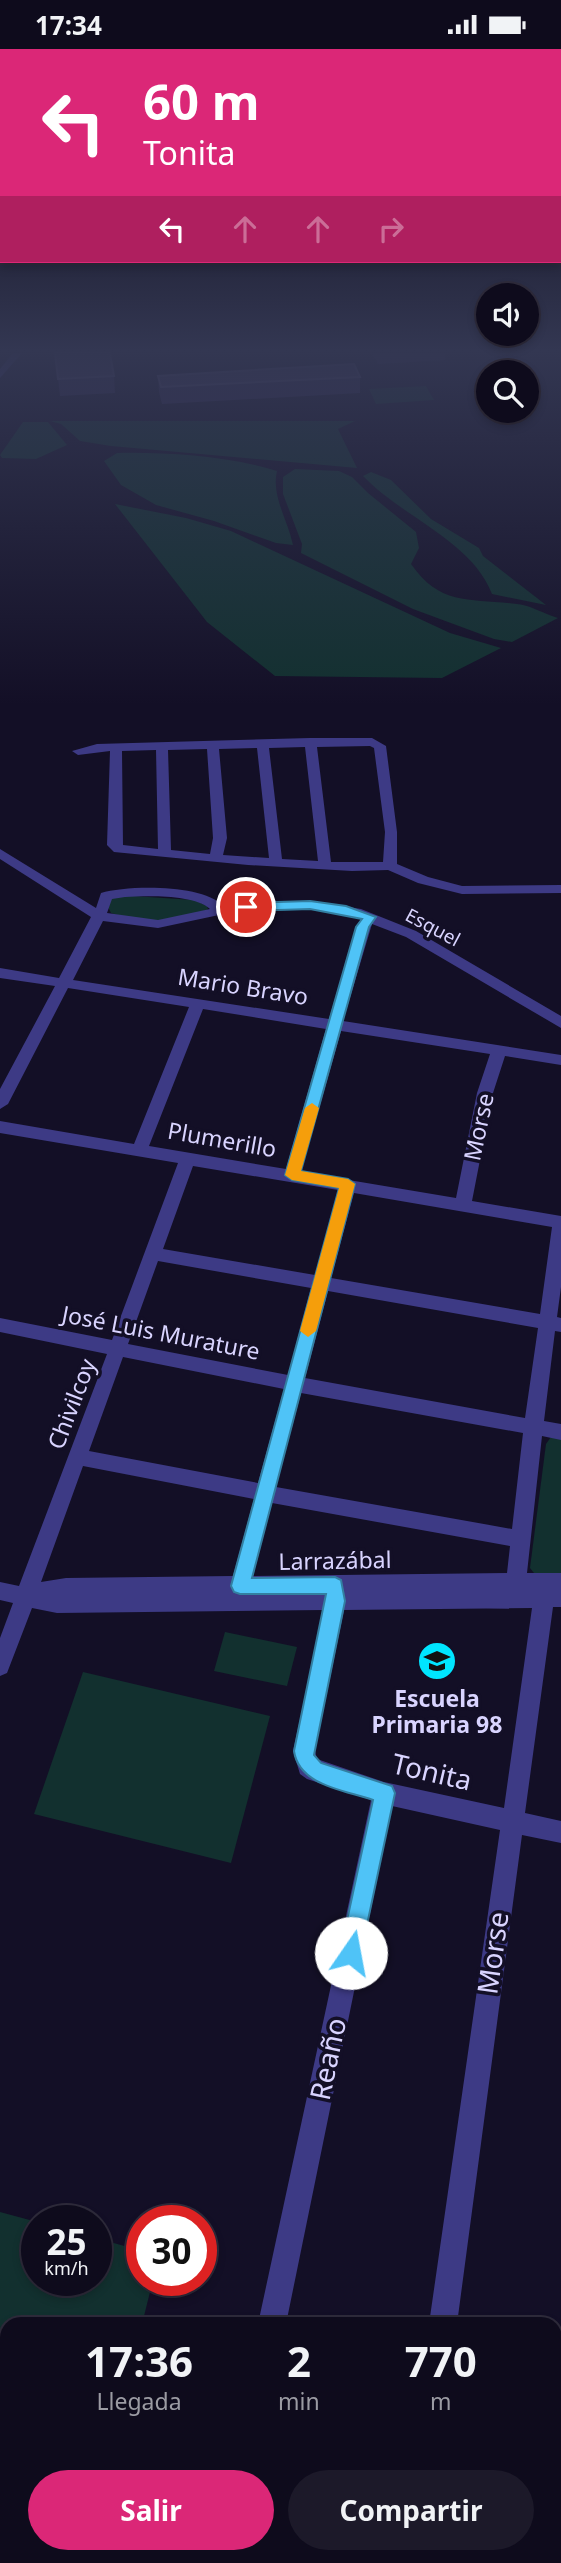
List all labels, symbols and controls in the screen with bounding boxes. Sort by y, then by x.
text: 17:34 [35,7,102,43]
text: 60 m [143,68,260,134]
icon: left [28,77,119,168]
text: Tonita [143,131,235,174]
icon: left [153,210,191,248]
icon: ahead [226,210,264,248]
icon: ahead [299,210,337,248]
icon: right [372,210,410,248]
map controls [476,283,539,423]
button: sound [476,283,539,346]
button: search [476,360,539,423]
pin [216,877,276,937]
icon: arrive [227,888,265,926]
street label: Esquel [401,902,465,952]
street label: Mario Bravo [176,960,311,1012]
street label: Morse [455,1090,501,1164]
street label: Plumerillo [165,1114,279,1164]
street label: José Luis Murature [58,1297,263,1367]
street label: Chivilcoy [39,1354,103,1453]
street label: Larrazábal [278,1543,392,1577]
school or university icon: Escuela Primaria 98 [416,1640,458,1682]
place label: Escuela Primaria 98 [372,1682,502,1740]
street label: Tonita [389,1743,476,1799]
street label: Morse [467,1909,517,1997]
position arrow [314,1916,388,1990]
street label: Reaño [300,2014,354,2103]
speed limit sign: 30 [126,2205,217,2296]
text: 25 [46,2218,87,2265]
text: km/h [44,2256,89,2280]
text: 17:36 [85,2332,193,2389]
text: 2 [287,2332,311,2389]
text: 770 [405,2332,477,2389]
text: Llegada [97,2385,182,2417]
text: min [278,2385,320,2417]
text: m [430,2385,452,2417]
button: Salir [28,2470,274,2550]
button: Compartir [288,2470,534,2550]

